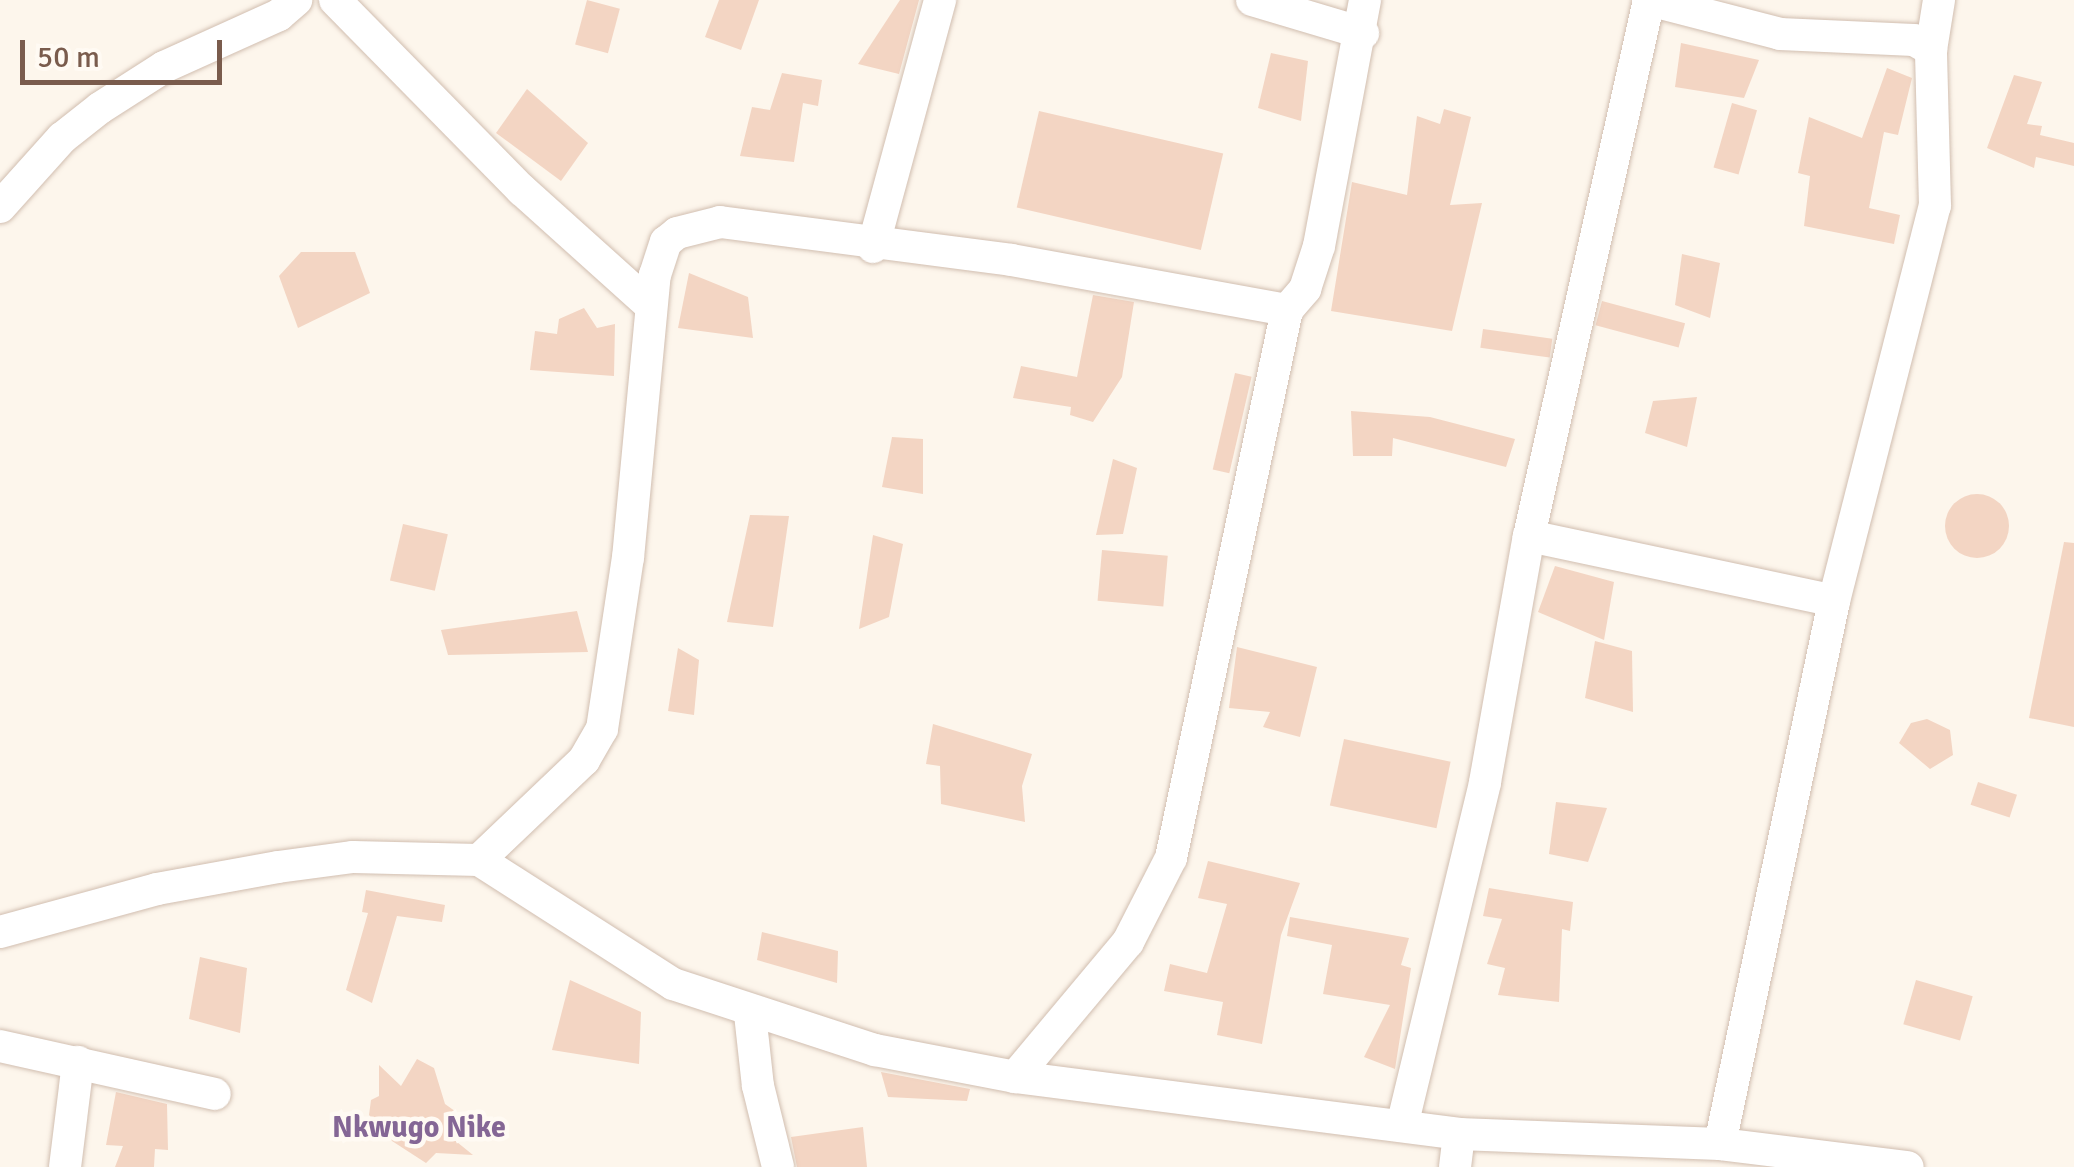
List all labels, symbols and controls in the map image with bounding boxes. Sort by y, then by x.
scale bar [25,20,228,82]
text: 50 m [37,39,100,76]
district label: Nkwugo Nike [332,1110,506,1146]

